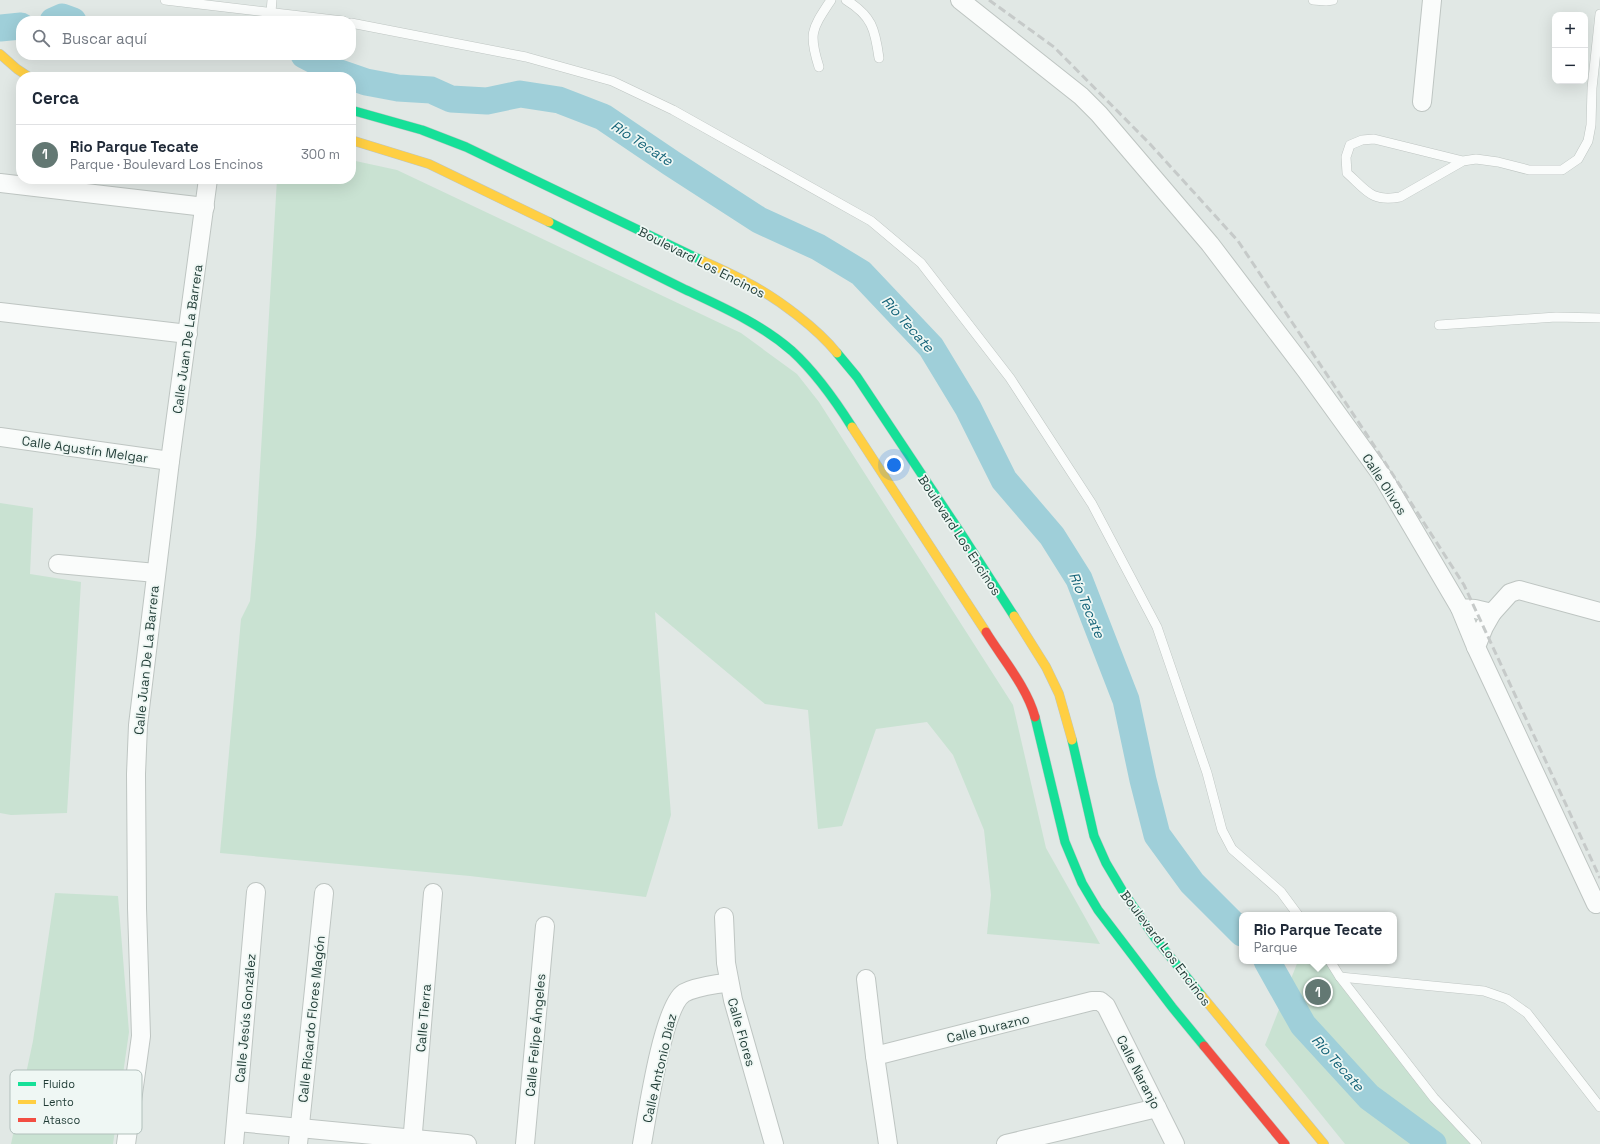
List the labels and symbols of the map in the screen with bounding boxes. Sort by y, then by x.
water label: Río Tecate [608,116,677,170]
street label: Boulevard Los Encinos [635,223,768,302]
street label: Calle Juan De La Barrera [169,263,206,415]
water label: Río Tecate [878,292,938,356]
street label: Calle Agustín Melgar [21,432,149,467]
street label: Calle Olivos [1358,450,1411,518]
your location [884,455,904,475]
street label: Boulevard Los Encinos [914,472,1005,599]
water label: Río Tecate [1065,569,1109,641]
street label: Calle Juan De La Barrera [130,584,163,736]
street label: Boulevard Los Encinos [1117,887,1215,1010]
street label: Calle Ricardo Flores Magón [294,935,329,1103]
street label: Calle Jesús González [231,953,260,1083]
street label: Calle Felipe Ángeles [522,973,549,1097]
pin: 1 [1305,977,1331,1007]
street label: Calle Tierra [412,983,435,1053]
street label: Calle Flores [724,996,759,1069]
street label: Calle Durazno [945,1010,1031,1047]
street label: Calle Antonio Díaz [639,1012,680,1124]
water label: Río Tecate [1308,1031,1368,1095]
street label: Calle Naranjo [1113,1032,1164,1112]
legend [10,1070,142,1134]
text: Fluido [43,1077,75,1091]
text: Lento [43,1095,74,1109]
text: Atasco [43,1113,80,1127]

